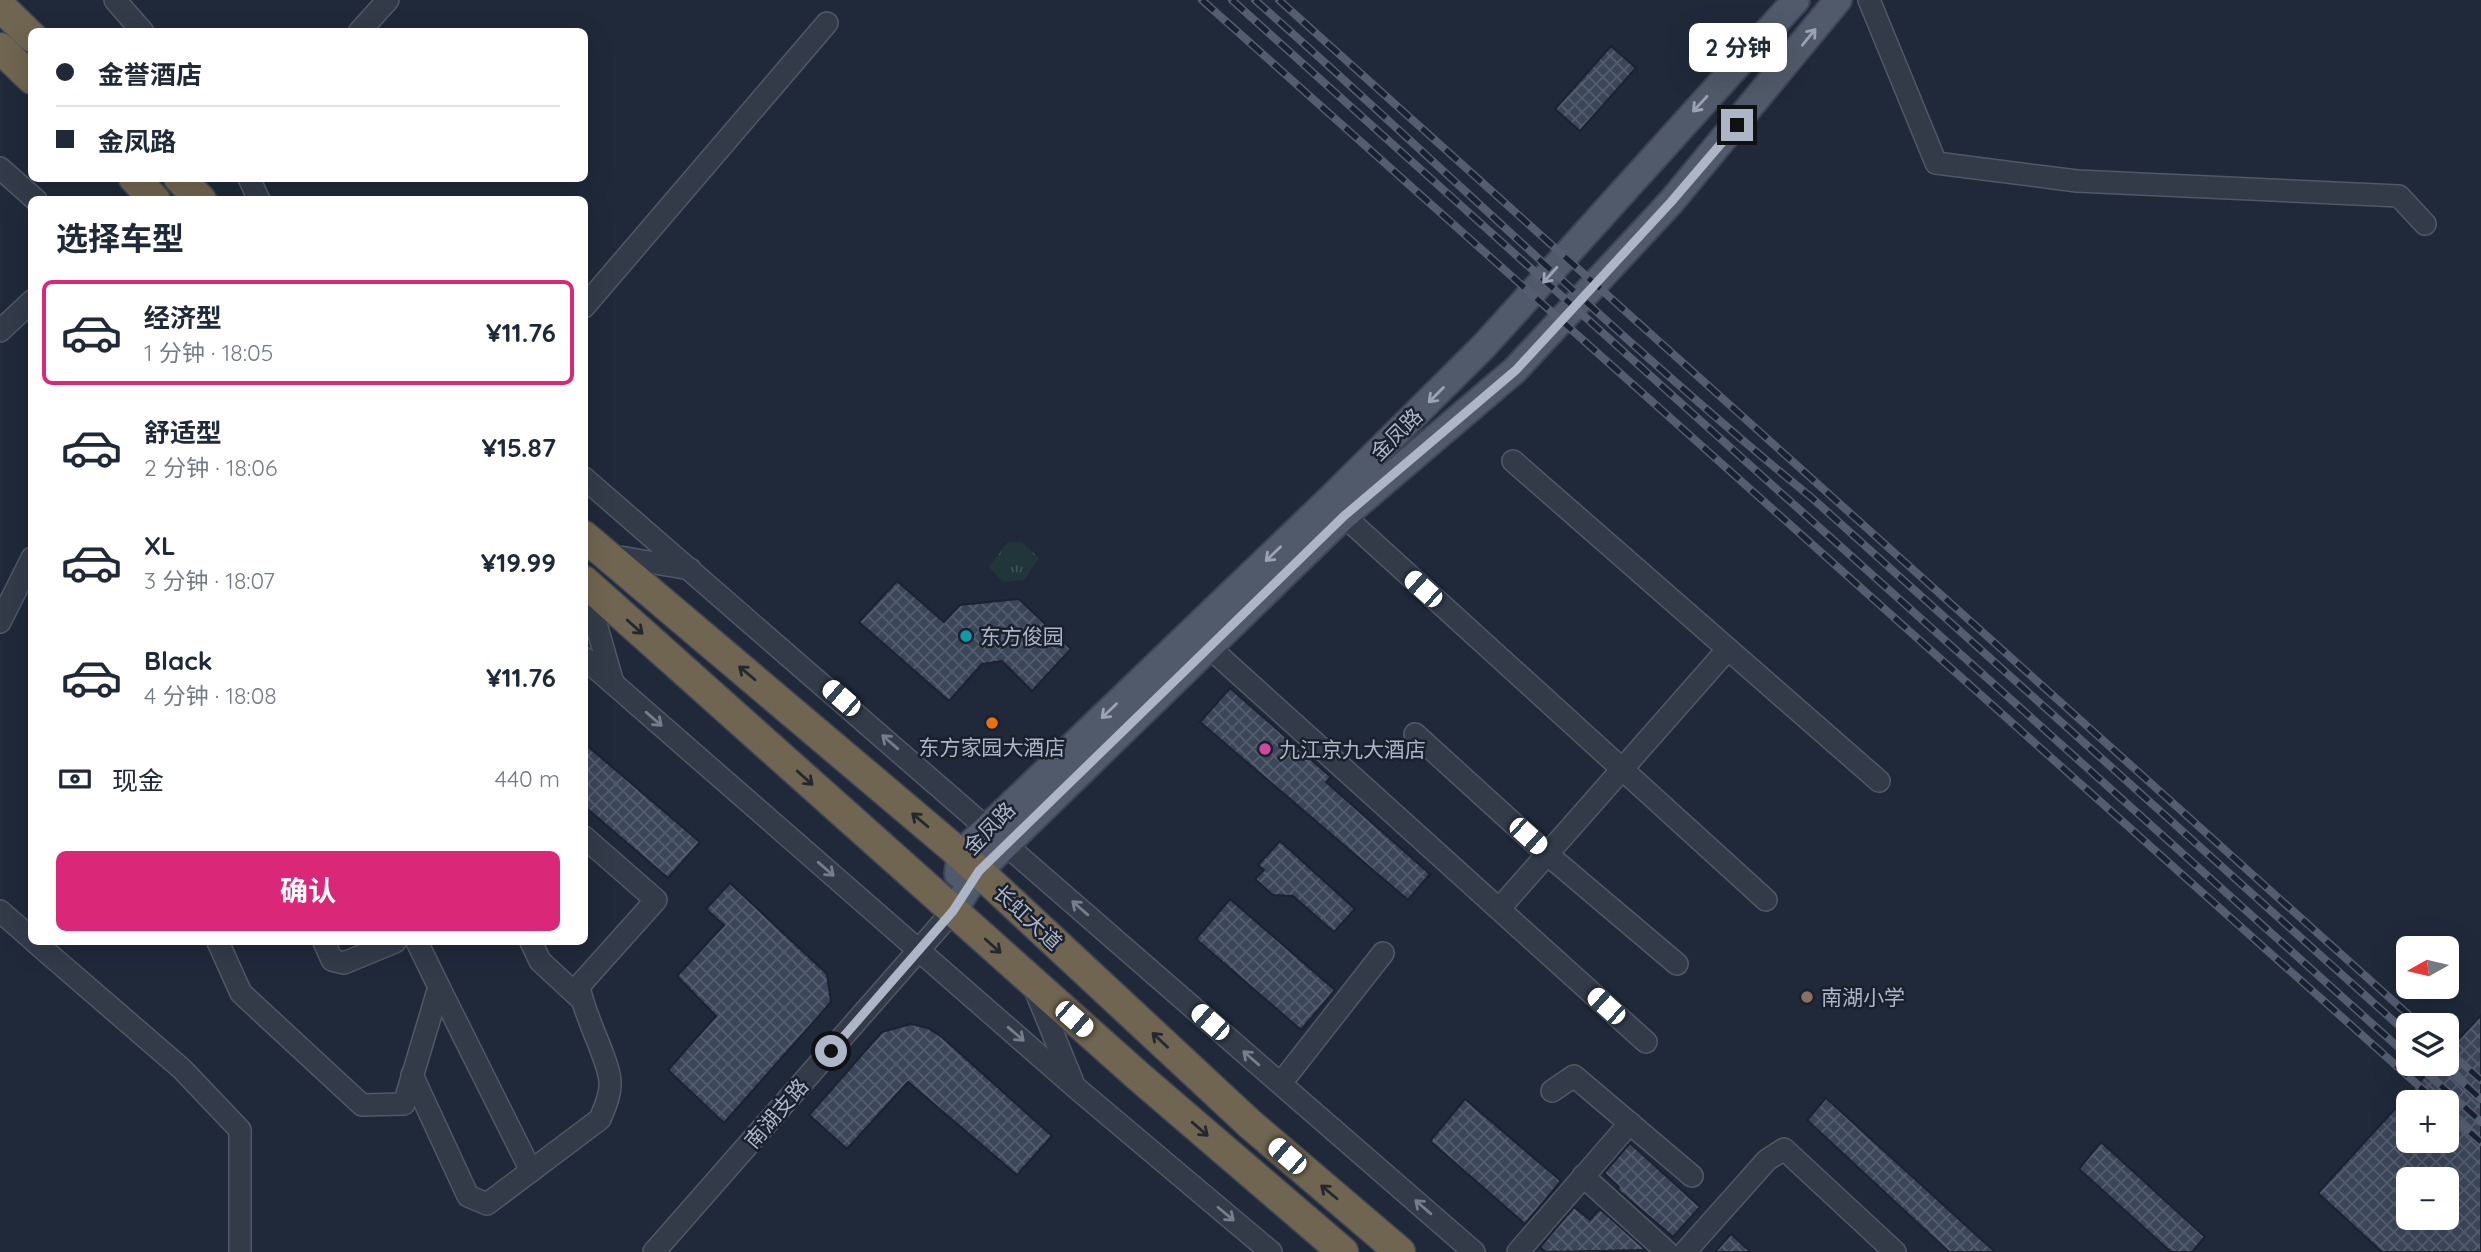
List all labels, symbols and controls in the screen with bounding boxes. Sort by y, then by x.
callout: 2 分钟 [1688,24,1786,72]
one-way arrow [1801,28,1816,46]
text: 2 分钟 [1705,33,1771,62]
text: 金誉酒店 [98,58,202,91]
one-way arrow [1692,95,1709,112]
route end [1721,109,1753,141]
text: 金凤路 [98,125,176,158]
text: 选择车型 [56,218,184,258]
one-way arrow [1542,266,1558,284]
icon: car [60,301,123,364]
text: 经济型 [144,301,222,334]
text: ¥11.76 [486,316,556,349]
text: 1 分钟 · 18:05 [144,338,273,367]
one-way arrow [1427,386,1444,403]
street label: 金凤路 [1365,403,1427,465]
icon: car [60,416,123,479]
text: 舒适型 [144,416,222,449]
text: ¥15.87 [481,431,556,464]
text: 2 分钟 · 18:06 [144,453,277,482]
text: XL [144,529,176,562]
icon: car [60,531,123,594]
one-way arrow [1265,545,1282,562]
text: ¥19.99 [481,546,556,579]
text: 3 分钟 · 18:07 [144,566,275,595]
car [1401,567,1446,611]
one-way arrow [626,619,644,635]
place label: 东方俊园 [980,623,1064,649]
marker: 东方俊园 [958,628,974,644]
text: Black [144,644,213,677]
icon: car [60,646,123,709]
text: ¥11.76 [486,661,556,694]
one-way arrow [738,665,756,681]
car [819,676,864,720]
text: 4 分钟 · 18:08 [144,681,277,710]
one-way arrow [1101,703,1118,720]
one-way arrow [645,711,663,727]
marker: 东方家园大酒店 [984,715,1000,731]
one-way arrow [882,734,900,750]
place label: 东方家园大酒店 [919,734,1066,760]
place label: 九江京九大酒店 [1279,736,1426,762]
marker: 九江京九大酒店 [1257,741,1273,757]
icon: cash [56,760,94,798]
text: 现金 [112,764,164,797]
text: 440 m [495,764,560,793]
one-way arrow [796,770,814,786]
street label: 金凤路 [958,796,1020,860]
one-way arrow [912,812,930,828]
car [1506,814,1551,858]
button: 确认 [56,851,560,931]
one-way arrow [816,861,834,877]
street label: 长虹大道 [988,879,1068,955]
one-way arrow [1071,900,1089,916]
north arrow [2396,936,2459,999]
map controls [2396,936,2459,1230]
one-way arrow [984,938,1002,954]
car [1584,984,1629,1028]
place label: 南湖小学 [1821,984,1905,1010]
marker: 南湖小学 [1799,989,1815,1005]
car [1052,997,1097,1041]
car [1188,1000,1233,1044]
button: layers [2396,1013,2459,1076]
one-way arrow [1006,1026,1024,1042]
one-way arrow [1151,1032,1169,1048]
route start [815,1035,847,1067]
one-way arrow [1242,1050,1260,1066]
street label: 南湖支路 [739,1073,813,1153]
button: + [2396,1090,2459,1153]
one-way arrow [1191,1121,1209,1137]
car [1265,1134,1310,1178]
button: − [2396,1167,2459,1230]
one-way arrow [1321,1184,1339,1200]
one-way arrow [1414,1199,1432,1215]
one-way arrow [1216,1206,1234,1222]

